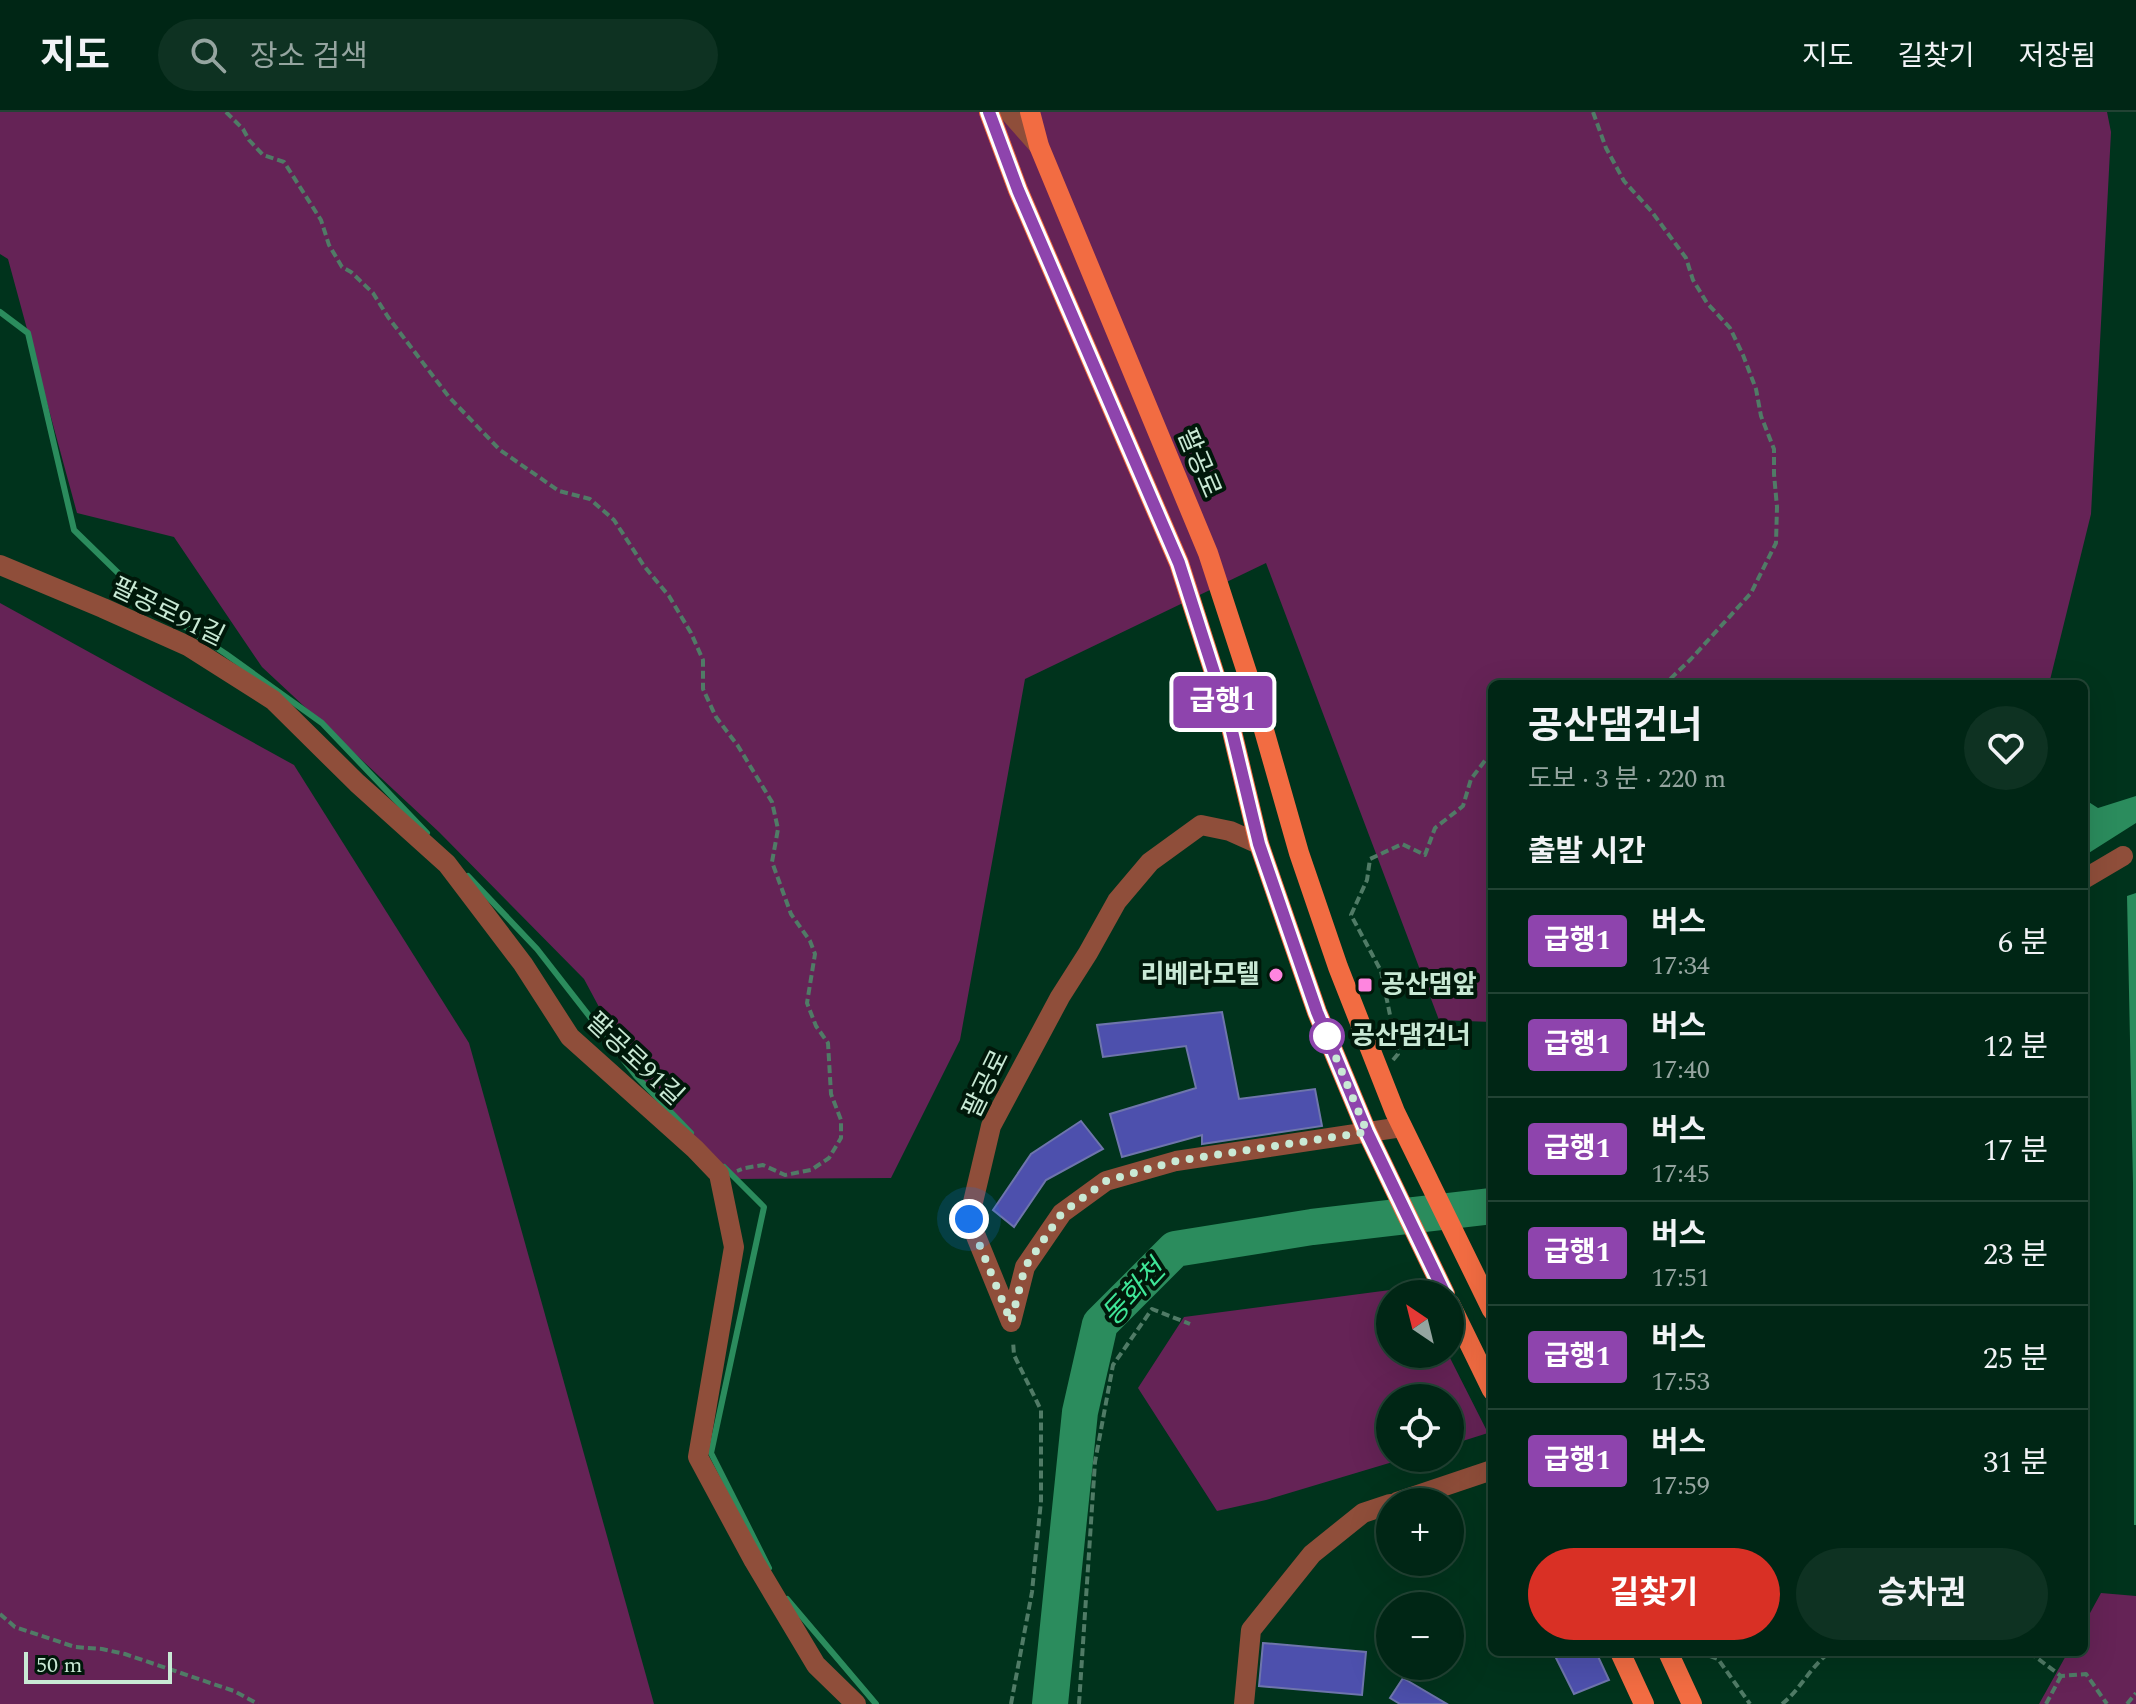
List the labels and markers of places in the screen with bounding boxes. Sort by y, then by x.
place label: 리베라모텔 [1140,955,1260,995]
place label: 공산댐앞 [1381,965,1477,1005]
marker: 리베라모텔 [1267,966,1285,984]
marker: 공산댐앞 [1356,976,1374,994]
place label: 공산댐건너 [1351,1016,1471,1056]
marker: 공산댐건너 [1310,1019,1344,1053]

